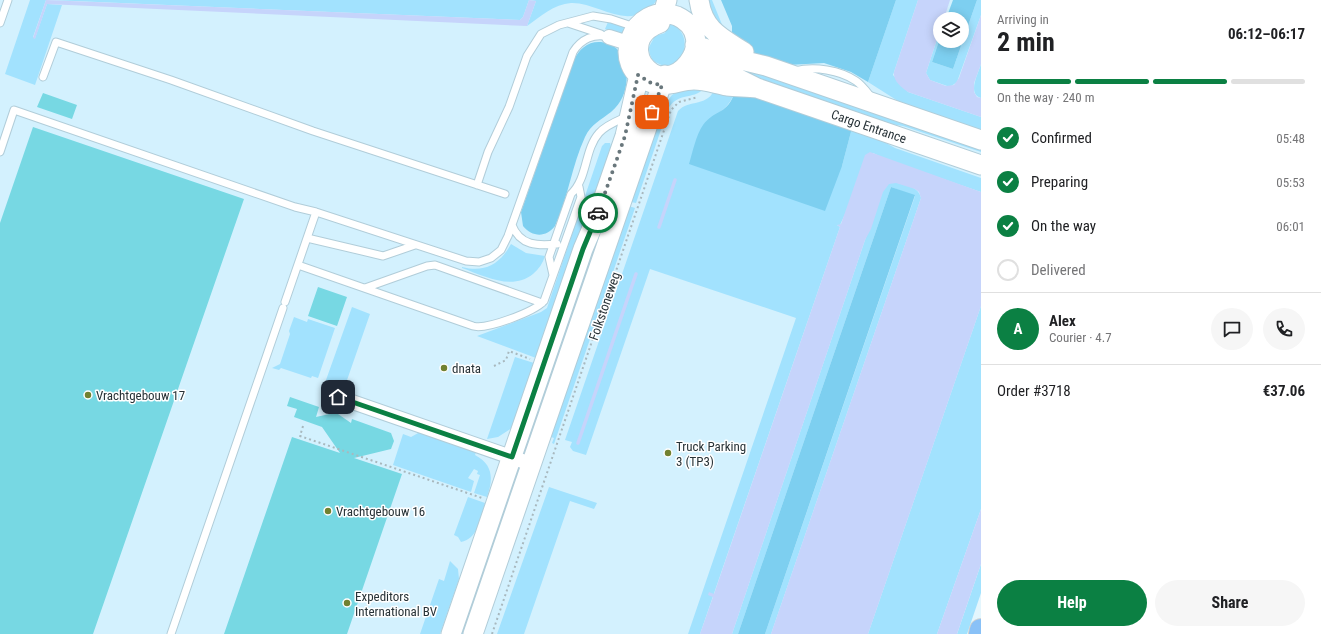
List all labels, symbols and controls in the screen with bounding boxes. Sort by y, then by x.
map controls [933,12,969,48]
button: layers [933,12,969,48]
text: Arriving in [997,12,1049,27]
text: 06:12–06:17 [1228,25,1305,43]
text: 2 min [997,27,1055,57]
text: On the way · 240 m [997,90,1094,105]
pin [635,95,669,129]
icon: bag [641,101,663,123]
street label: Cargo Entrance [829,107,908,146]
icon: check [997,127,1019,149]
text: Confirmed [1031,129,1092,147]
text: 05:48 [1276,131,1305,146]
icon: check [997,171,1019,193]
text: Preparing [1031,173,1088,191]
text: 05:53 [1276,175,1305,190]
courier [578,193,618,233]
icon: car [587,202,609,224]
icon: check [997,215,1019,237]
text: On the way [1031,217,1096,235]
text: 06:01 [1276,219,1305,234]
text: Delivered [1031,261,1086,279]
street label: Folkstoneweg [586,270,623,342]
button: chat [1211,308,1253,350]
button: phone [1263,308,1305,350]
text: Alex [1049,312,1076,330]
text: A [1014,320,1022,338]
text: Courier · 4.7 [1049,330,1112,345]
place label: dnata [452,361,481,376]
marker: dnata [439,363,449,373]
pin [321,380,355,414]
text: Order #3718 [997,382,1071,400]
text: €37.06 [1263,382,1305,400]
icon: home [327,386,349,408]
place label: Vrachtgebouw 17 [96,388,185,403]
marker: Vrachtgebouw 17 [83,390,93,400]
place label: Truck Parking 3 (TP3) [676,439,746,469]
marker: Truck Parking 3 (TP3) [663,448,673,458]
place label: Vrachtgebouw 16 [336,504,425,519]
marker: Vrachtgebouw 16 [323,506,333,516]
button: Help [997,580,1147,626]
button: Share [1155,580,1305,626]
place label: Expeditors International BV [355,589,438,619]
marker: Expeditors International BV [342,598,352,608]

